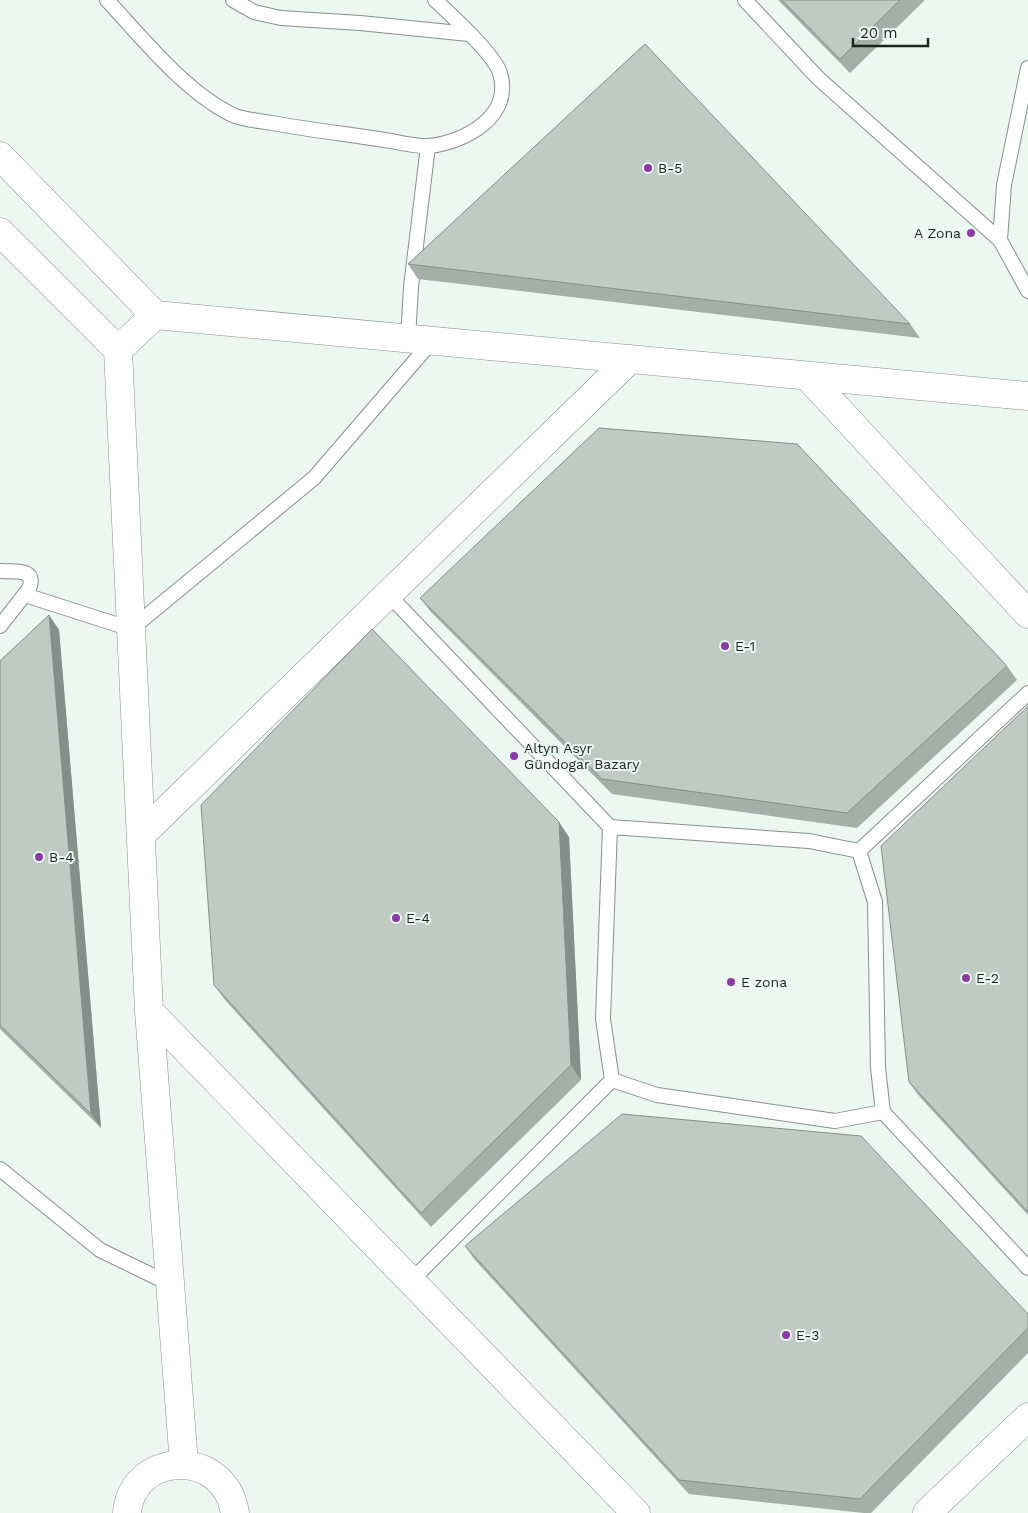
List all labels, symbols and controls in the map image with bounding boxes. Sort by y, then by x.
scale bar [853,15,928,47]
text: 20 m [860,24,898,42]
place label: B-5 [658,160,682,176]
marker: B-5 [642,162,654,174]
place label: A Zona [914,225,961,241]
marker: A Zona [965,227,977,239]
place label: E-1 [735,638,755,654]
marker: E-1 [719,640,731,652]
place label: Altyn Asyr Gündogar Bazary [524,740,640,772]
marker: Altyn Asyr Gündogar Bazary [508,750,520,762]
place label: B-4 [49,849,74,865]
marker: B-4 [33,851,45,863]
place label: E-4 [406,910,430,926]
marker: E-4 [390,912,402,924]
place label: E-2 [976,970,999,986]
marker: E-2 [960,972,972,984]
place label: E zona [741,974,787,990]
marker: E zona [725,976,737,988]
place label: E-3 [796,1327,819,1343]
marker: E-3 [780,1329,792,1341]

